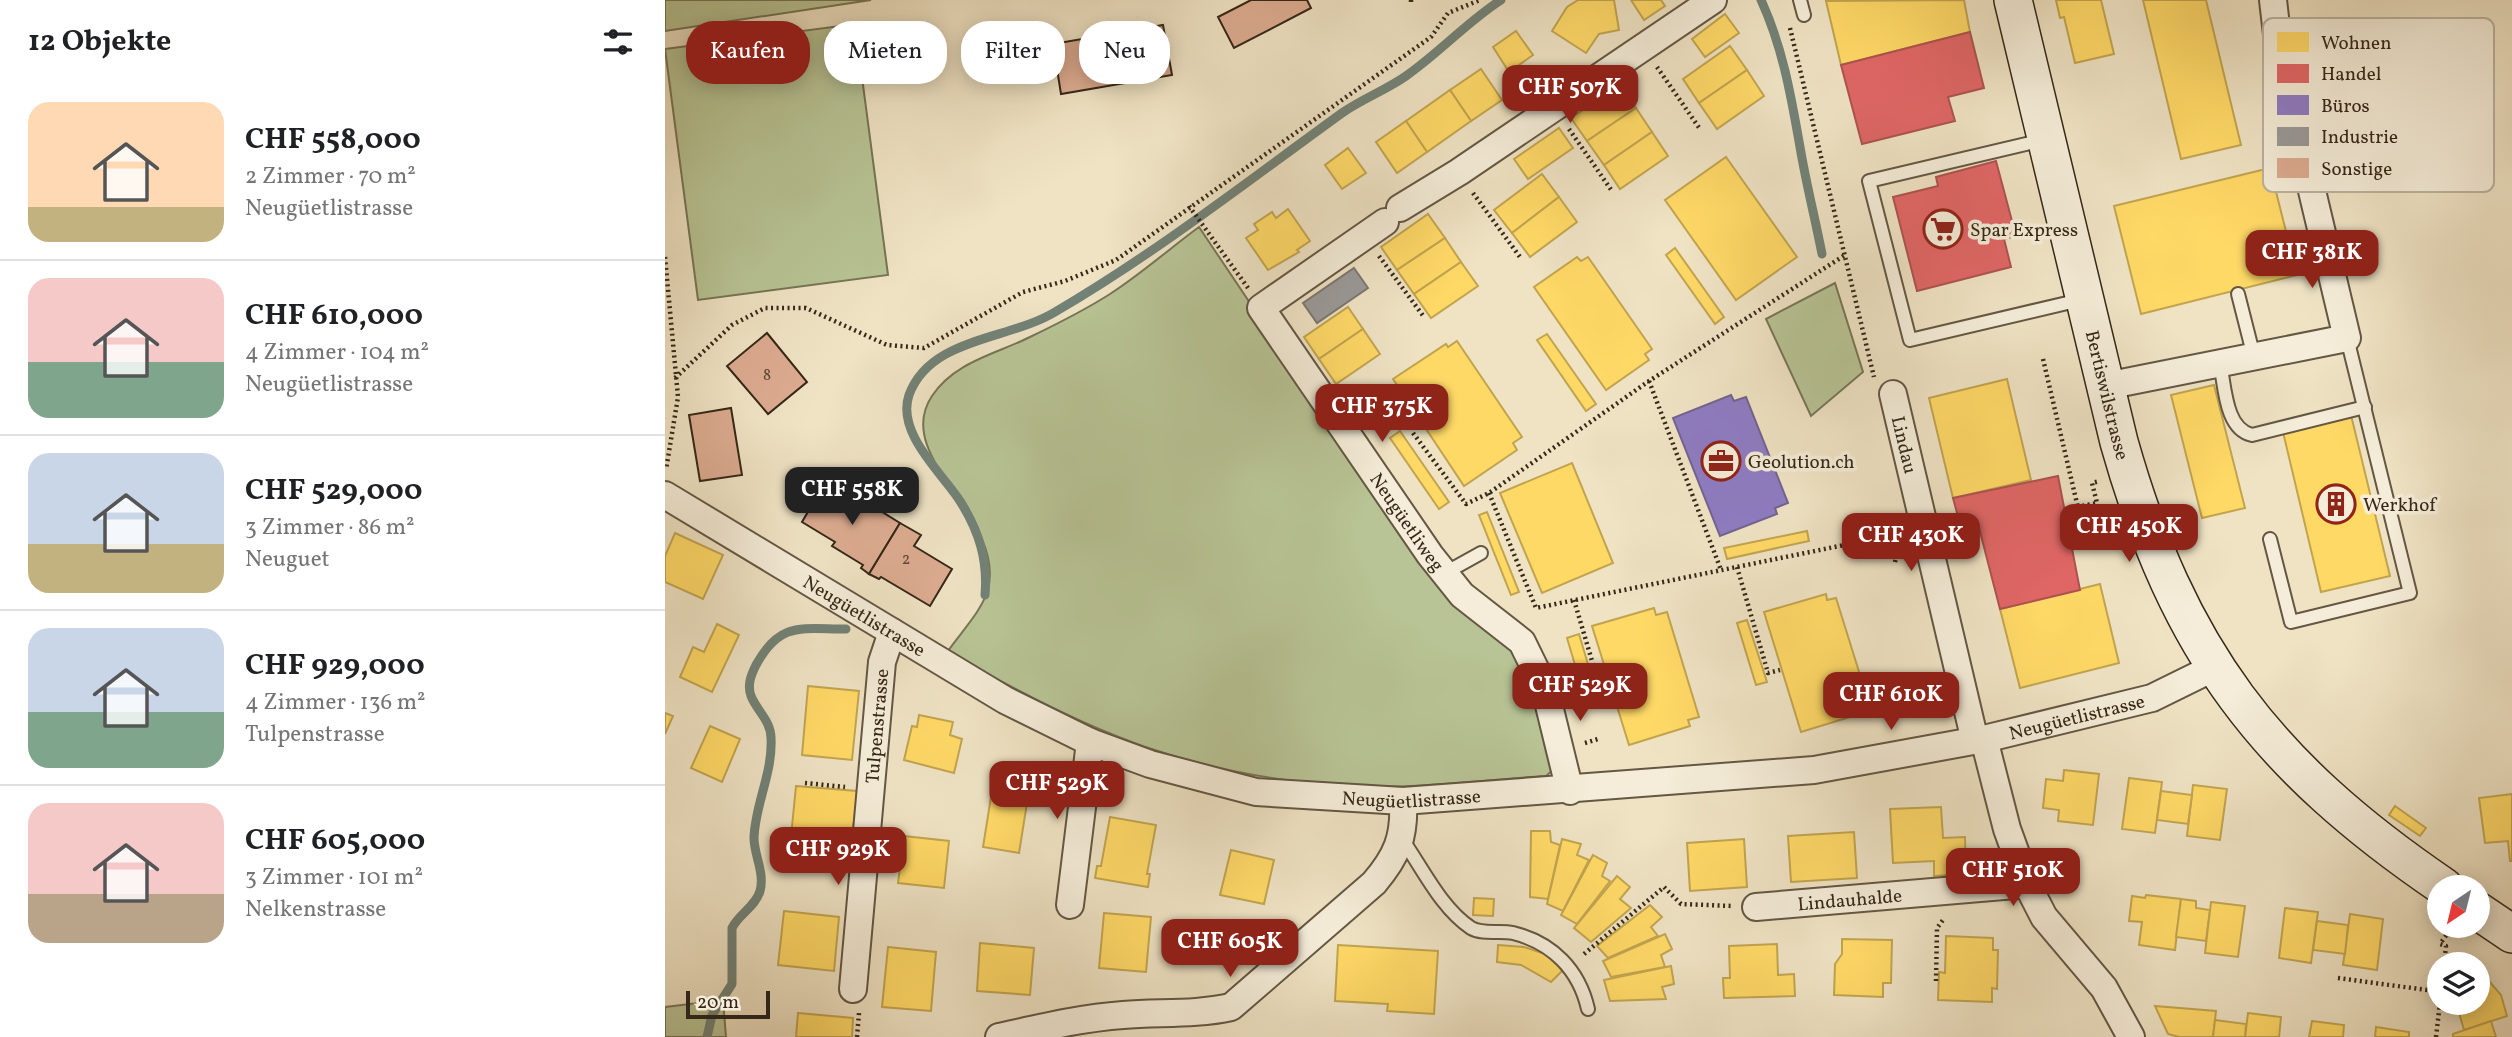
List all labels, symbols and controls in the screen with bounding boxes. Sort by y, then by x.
legend [2263,18,2494,192]
text: 12 Objekte [28,21,171,63]
chip: Kaufen [686,21,810,84]
chip: Mieten [824,21,947,84]
chip: Filter [961,21,1065,84]
chip: Neu [1079,21,1170,84]
icon: filters [599,23,637,61]
text: Wohnen [2321,31,2391,57]
text: Handel [2321,62,2382,88]
pin: CHF 507K [1498,66,1642,125]
text: CHF 507K [1518,72,1622,104]
text: Büros [2321,94,2370,120]
text: CHF 558,000 [245,119,421,161]
text: Industrie [2321,125,2398,151]
icon: home [84,130,168,214]
text: Sonstige [2321,157,2392,183]
text: 2 Zimmer · 70 m² [245,161,416,193]
text: Neugüetlistrasse [245,193,413,225]
supermarket icon: Spar Express [1922,208,1964,250]
place label: Spar Express [1970,218,2078,244]
pin: CHF 381K [2240,230,2384,290]
text: CHF 381K [2261,237,2363,269]
text: CHF 610,000 [245,295,423,337]
icon: home [84,306,168,390]
street label: Bertiswilstrasse [2078,328,2135,464]
text: 4 Zimmer · 104 m² [245,337,429,369]
house number: 8 [763,365,771,387]
text: Neugüetlistrasse [245,369,413,401]
pin: CHF 375K [1310,384,1454,444]
text: CHF 375K [1331,391,1433,423]
street label: Lindau [1884,414,1922,477]
office icon: Geolution.ch [1700,440,1742,482]
place label: Geolution.ch [1748,450,1855,476]
pin: CHF 558K [780,468,924,527]
street label: Neugüetliweg [1363,468,1449,578]
text: CHF 529,000 [245,470,423,512]
text: CHF 558K [801,474,903,506]
icon: home [84,481,168,565]
building icon: Werkhof [2315,483,2357,525]
place label: Werkhof [2363,493,2437,519]
pin: CHF 450K [2057,504,2201,564]
text: CHF 450K [2076,511,2182,543]
text: 3 Zimmer · 86 m² [245,512,415,544]
pin: CHF 430K [1839,514,1983,573]
text: CHF 430K [1858,520,1964,552]
text: Neuguet [245,544,330,576]
house number: 2 [902,549,910,571]
street label: Neugüetlistrasse [797,570,930,664]
text: CHF 929,000 [245,645,425,687]
icon: home [84,656,168,740]
pin: CHF 529K [1508,664,1652,723]
street label: Tulpenstrasse [860,668,896,785]
text: CHF 529K [1528,670,1632,702]
pin: CHF 610K [1819,672,1963,732]
text: CHF 610K [1839,679,1943,711]
text: 4 Zimmer · 136 m² [245,687,426,719]
street label: Neugüetlistrasse [2007,689,2148,747]
text: Tulpenstrasse [245,719,385,751]
pin: CHF 529K [985,762,1129,821]
text: CHF 529K [1005,768,1109,800]
street label: Neugüetlistrasse [1341,784,1482,816]
text: CHF 605,000 [245,820,425,862]
pin: CHF 929K [766,828,910,887]
icon: home [84,831,168,915]
text: CHF 929K [786,834,890,866]
pin: CHF 510K [1941,848,2085,908]
text: CHF 510K [1962,855,2064,887]
text: 3 Zimmer · 101 m² [245,862,423,894]
north arrow [2427,875,2490,938]
map controls [2427,875,2490,1015]
street label: Lindauhalde [1796,884,1903,918]
text: Nelkenstrasse [245,894,386,926]
pin: CHF 605K [1158,920,1302,979]
text: CHF 605K [1177,926,1283,958]
button: layers [2427,952,2490,1015]
scale bar [686,988,770,1020]
text: 20 m [697,990,739,1016]

